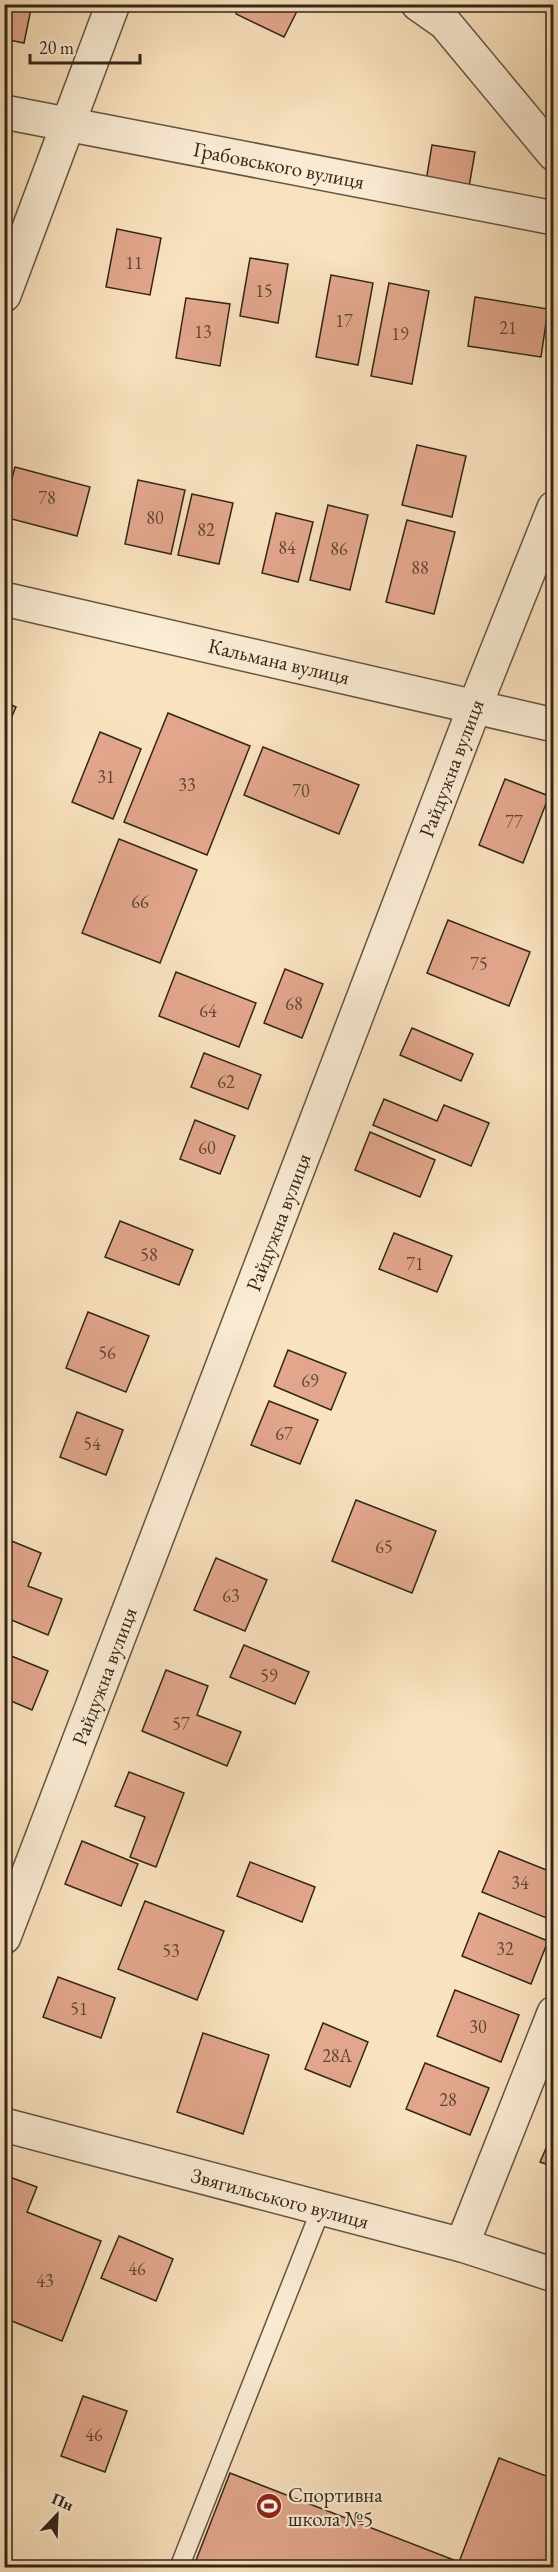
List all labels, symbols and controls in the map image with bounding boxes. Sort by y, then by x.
scale bar [30,27,140,65]
text: 20 m [39,36,74,59]
street label: Грабовського вулиця [191,135,367,195]
house number: 11 [125,251,143,274]
house number: 15 [255,279,273,302]
house number: 17 [335,309,353,332]
house number: 21 [499,316,517,339]
house number: 13 [194,320,212,343]
house number: 19 [391,322,409,345]
house number: 78 [38,486,56,509]
house number: 80 [146,506,164,529]
house number: 82 [197,518,215,541]
house number: 84 [278,536,296,559]
house number: 86 [330,537,348,560]
house number: 88 [411,556,429,579]
street label: Кальмана вулиця [206,632,352,690]
street label: Райдужна вулиця [412,695,490,841]
house number: 31 [97,765,115,788]
house number: 33 [178,773,196,796]
house number: 70 [292,779,310,802]
house number: 77 [505,810,523,833]
house number: 66 [131,890,149,913]
house number: 75 [470,952,488,975]
house number: 68 [285,992,303,1015]
house number: 64 [199,999,217,1022]
house number: 62 [217,1070,235,1093]
house number: 60 [198,1136,216,1159]
street label: Райдужна вулиця [239,1149,317,1295]
house number: 58 [140,1243,158,1266]
house number: 71 [406,1252,424,1275]
house number: 56 [98,1341,116,1364]
house number: 69 [301,1369,319,1392]
house number: 67 [275,1422,293,1445]
house number: 54 [83,1432,101,1455]
house number: 65 [375,1535,393,1558]
house number: 63 [222,1584,240,1607]
street label: Райдужна вулиця [65,1603,143,1749]
house number: 59 [260,1664,278,1687]
house number: 57 [172,1712,190,1735]
house number: 34 [511,1871,529,1894]
house number: 32 [496,1937,514,1960]
house number: 53 [162,1939,180,1962]
house number: 51 [70,1997,88,2020]
house number: 30 [469,2015,487,2038]
house number: 28А [322,2044,352,2067]
house number: 28 [439,2088,457,2111]
street label: Звягильського вулиця [188,2161,372,2235]
house number: 46 [128,2257,146,2280]
house number: 43 [36,2269,54,2292]
house number: 46 [85,2423,103,2446]
place label: Спортивна школа №5 [288,2481,383,2532]
north arrow [27,2485,87,2545]
text: Пн [48,2488,77,2516]
sports icon: Спортивна школа №5 [254,2491,284,2521]

